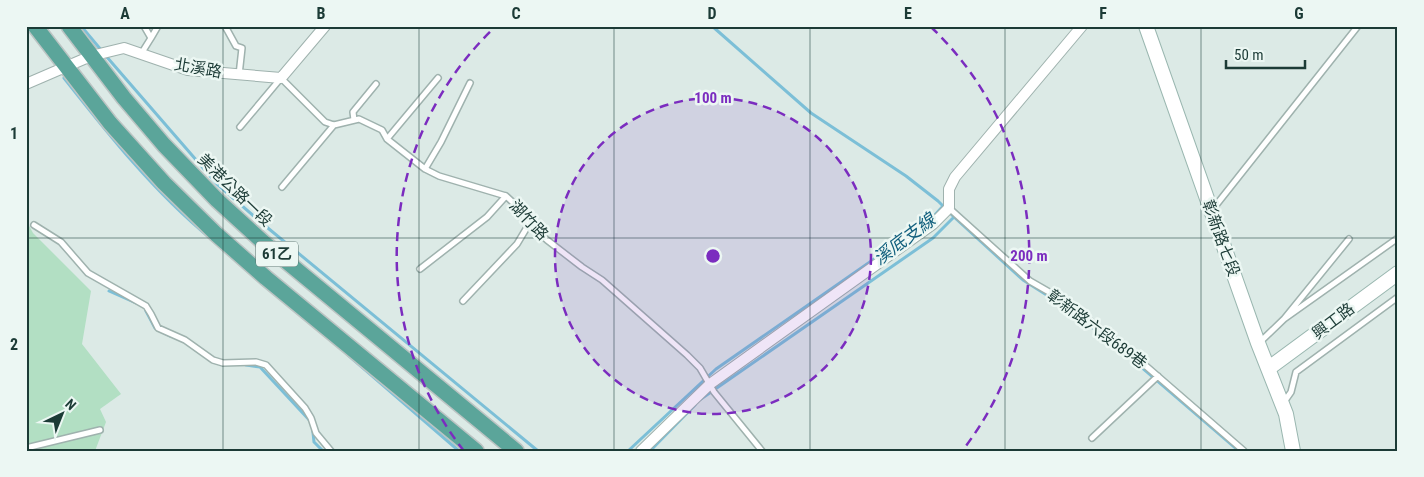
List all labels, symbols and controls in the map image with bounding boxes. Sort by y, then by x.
text: A [120,4,130,23]
text: B [317,4,326,23]
text: C [511,4,521,23]
text: D [707,4,717,23]
text: E [904,4,912,23]
text: F [1099,4,1107,23]
text: G [1294,4,1304,23]
scale bar [1226,38,1305,70]
text: 50 m [1234,46,1264,64]
street label: 北溪路 [173,54,223,82]
text: 100 m [694,89,732,107]
text: 1 [10,124,18,143]
street label: 美港公路一段 [194,150,276,230]
street label: 湖竹路 [506,196,552,244]
street label: 彰新路七段 [1198,197,1244,279]
water label: 溪底支線 [869,208,941,269]
road number: 61乙 [256,242,298,266]
centre of rings [704,247,722,265]
text: 200 m [1010,247,1048,265]
street label: 彰新路六段689巷 [1043,285,1151,373]
street label: 興工路 [1308,299,1358,343]
text: 2 [10,335,18,354]
north arrow [38,390,88,440]
text: N [62,396,79,413]

